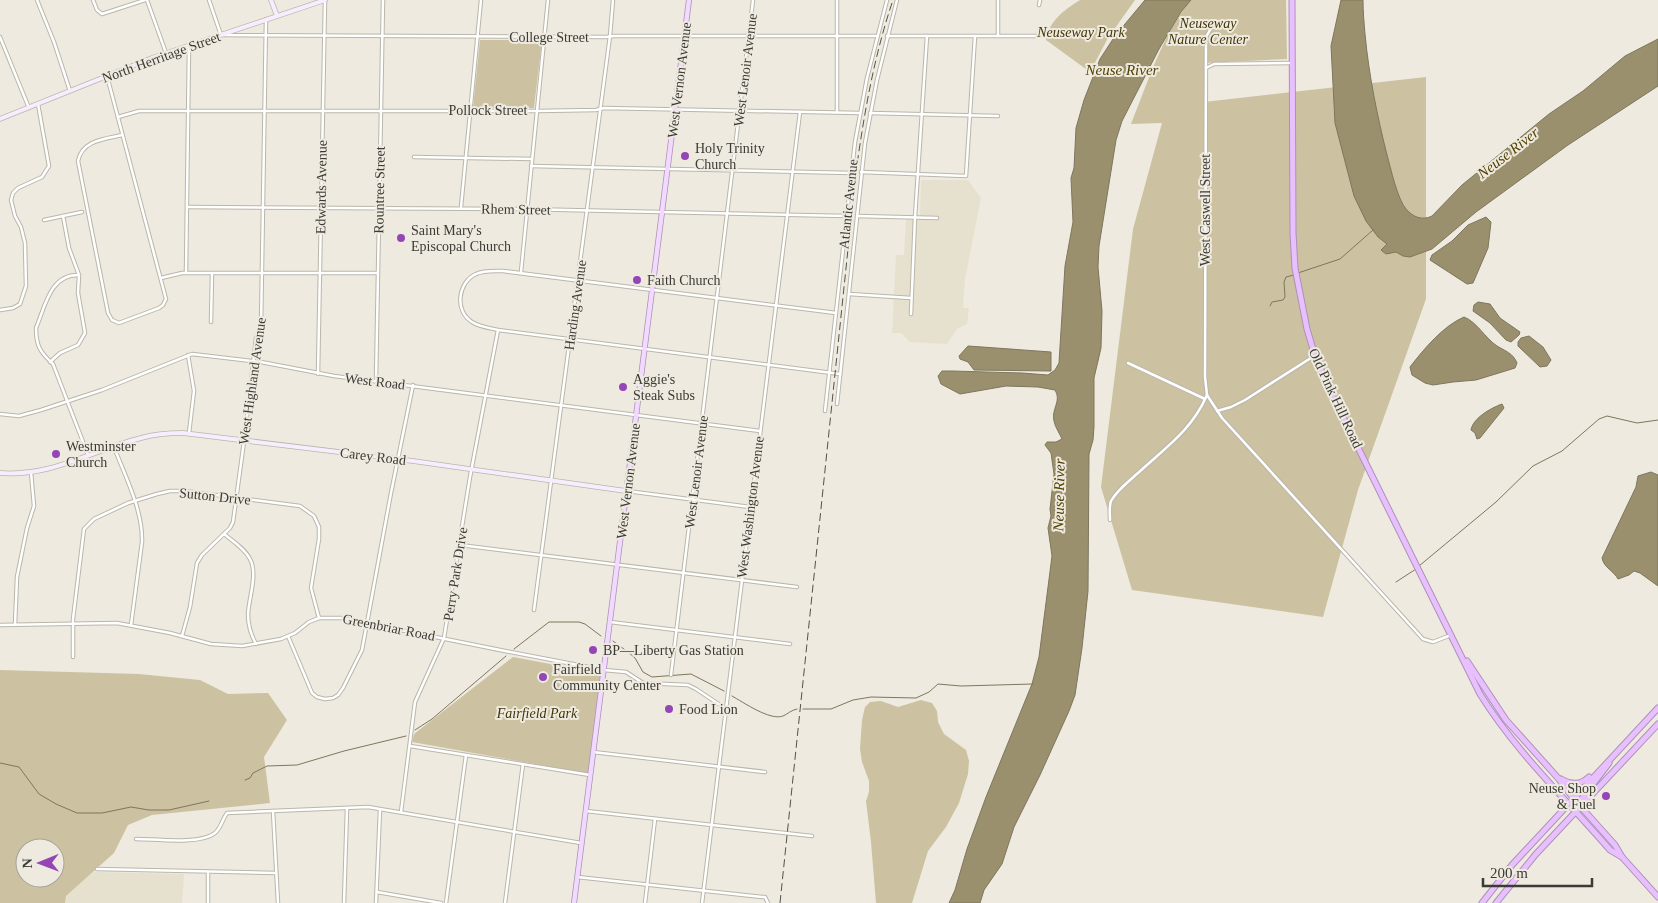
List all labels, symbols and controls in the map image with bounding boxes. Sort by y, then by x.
street label: West Lenoir Avenue [731,13,760,127]
park label: Neuseway Nature Center [1167,16,1249,47]
street label: West Vernon Avenue [665,21,694,139]
park label: Neuseway Park [1036,25,1126,40]
street label: North Herritage Street [100,29,223,86]
street label: College Street [509,30,589,45]
water label: Neuse River [1085,62,1159,78]
street label: Pollock Street [449,103,528,118]
water label: Neuse River [1474,124,1542,182]
street label: Edwards Avenue [313,140,330,234]
place label: Holy Trinity Church [695,141,765,172]
street label: Rountree Street [371,146,388,234]
marker: Holy Trinity Church [679,150,691,162]
street label: West Caswell Street [1198,154,1213,266]
street label: Atlantic Avenue [836,158,861,250]
street label: Rhem Street [481,201,551,218]
place label: Saint Mary's Episcopal Church [411,223,511,254]
marker: Saint Mary's Episcopal Church [395,232,407,244]
street label: Harding Avenue [562,259,589,351]
place label: Faith Church [647,273,721,288]
marker: Faith Church [631,274,643,286]
street label: West Highland Avenue [236,316,269,446]
street label: Old Pink Hill Road [1306,346,1365,451]
street label: West Road [344,370,406,393]
place label: Aggie's Steak Subs [633,372,695,403]
marker: Aggie's Steak Subs [617,381,629,393]
street label: West Lenoir Avenue [682,415,711,529]
street label: West Vernon Avenue [614,422,643,540]
street label: West Washington Avenue [734,435,767,579]
place label: Westminster Church [66,439,136,470]
street label: Carey Road [339,445,407,468]
marker: Westminster Church [50,448,62,460]
water label: Neuse River [1050,458,1068,533]
street label: Sutton Drive [178,485,252,508]
street label: Perry Park Drive [441,526,470,622]
street label: Greenbriar Road [341,611,436,644]
place label: BP—Liberty Gas Station [603,643,744,658]
marker: BP—Liberty Gas Station [587,644,599,656]
place label: Fairfield Community Center [553,662,661,693]
marker: Fairfield Community Center [537,671,549,683]
place label: Food Lion [679,702,738,717]
marker: Food Lion [663,703,675,715]
park label: Fairfield Park [496,706,578,721]
place label: Neuse Shop & Fuel [1529,781,1596,812]
marker: Neuse Shop & Fuel [1600,790,1612,802]
north arrow [15,838,65,888]
scale bar [1483,856,1592,888]
text: N [20,858,35,868]
text: 200 m [1490,865,1528,881]

